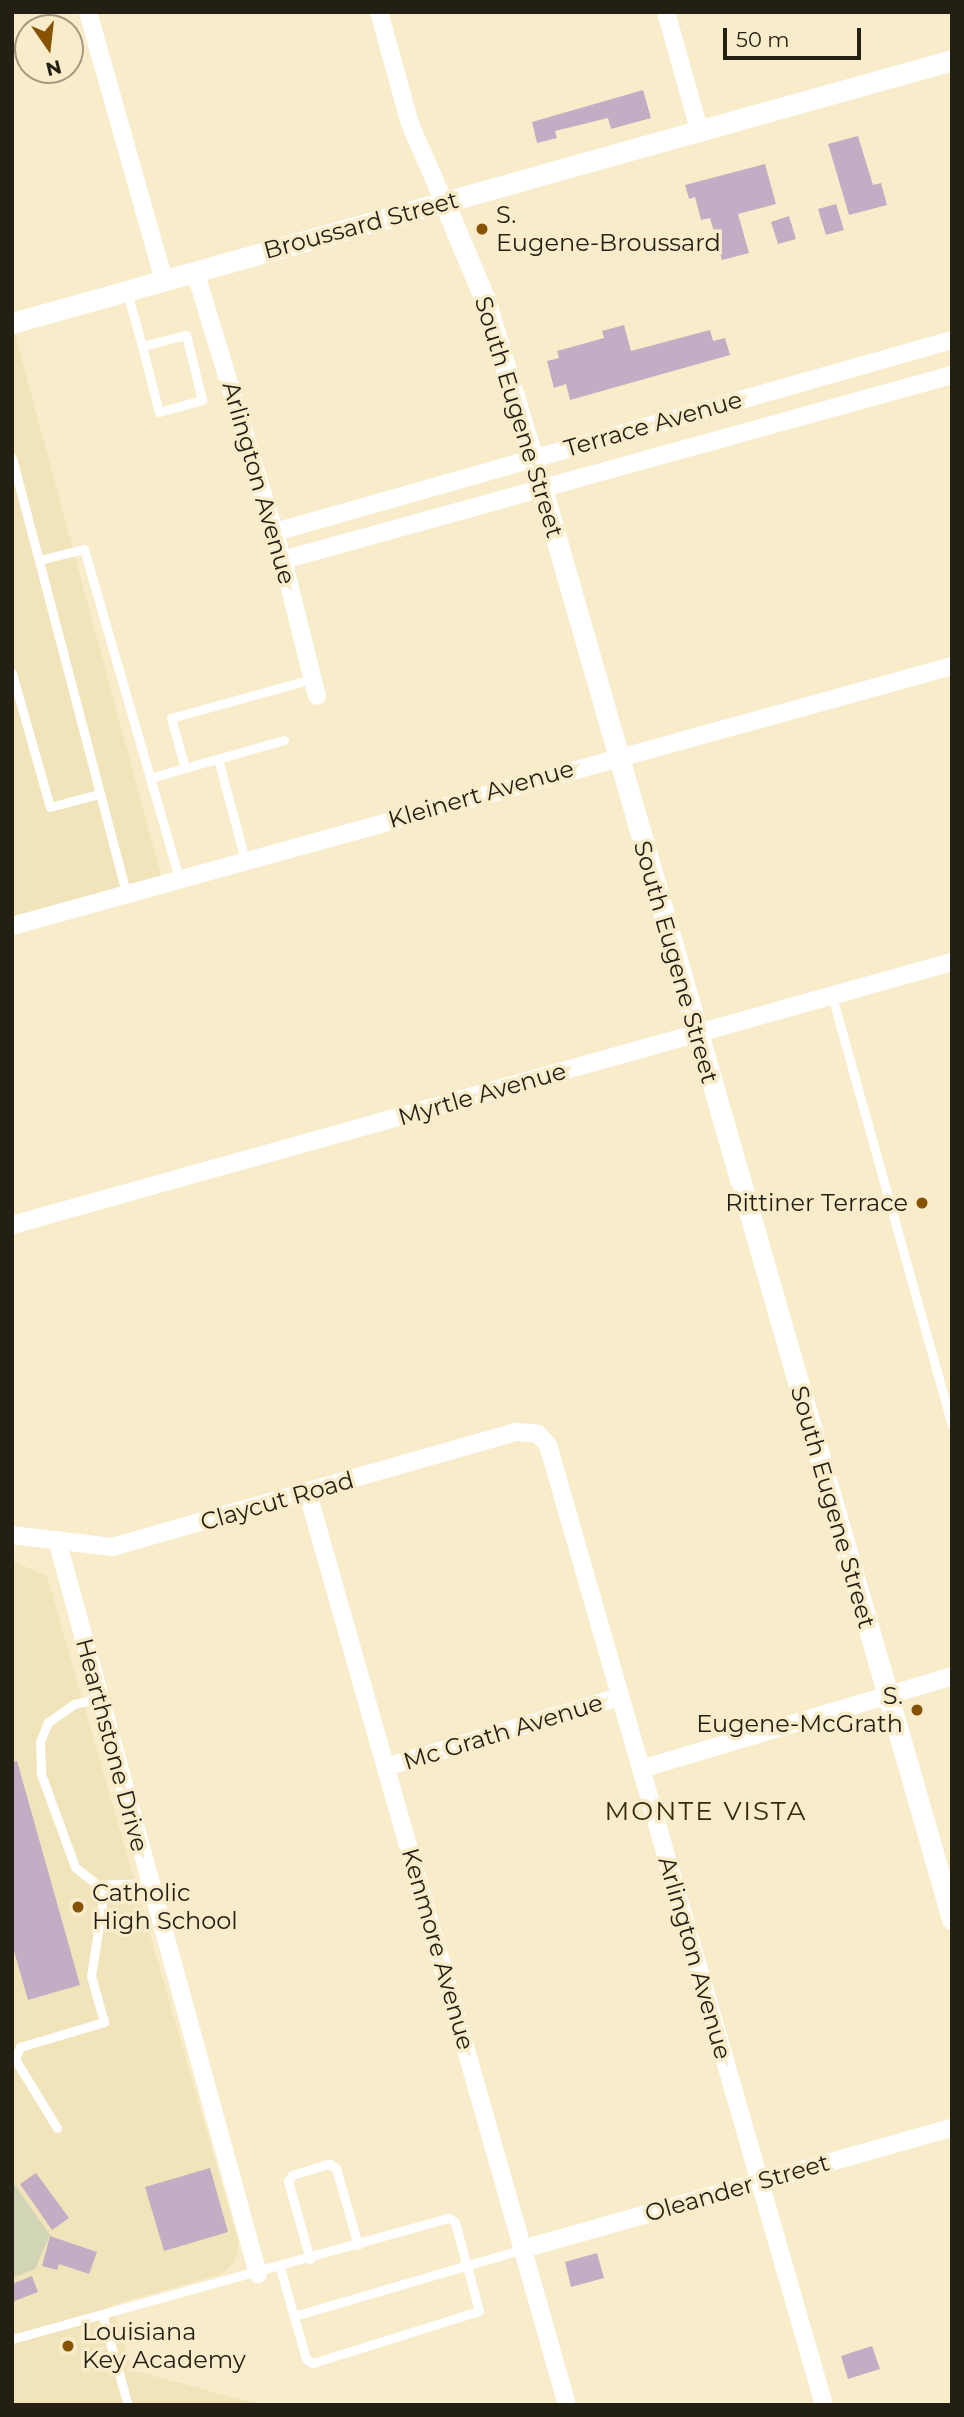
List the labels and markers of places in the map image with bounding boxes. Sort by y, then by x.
place label: S. Eugene-Broussard [496,201,721,257]
marker: S. Eugene-Broussard [474,221,490,237]
place label: Rittiner Terrace [725,1189,908,1217]
marker: Rittiner Terrace [914,1195,930,1211]
place label: S. Eugene-McGrath [696,1682,903,1738]
marker: S. Eugene-McGrath [909,1702,925,1718]
place label: Catholic High School [92,1879,238,1935]
marker: Catholic High School [70,1899,86,1915]
place label: Louisiana Key Academy [82,2318,246,2374]
marker: Louisiana Key Academy [60,2338,76,2354]

